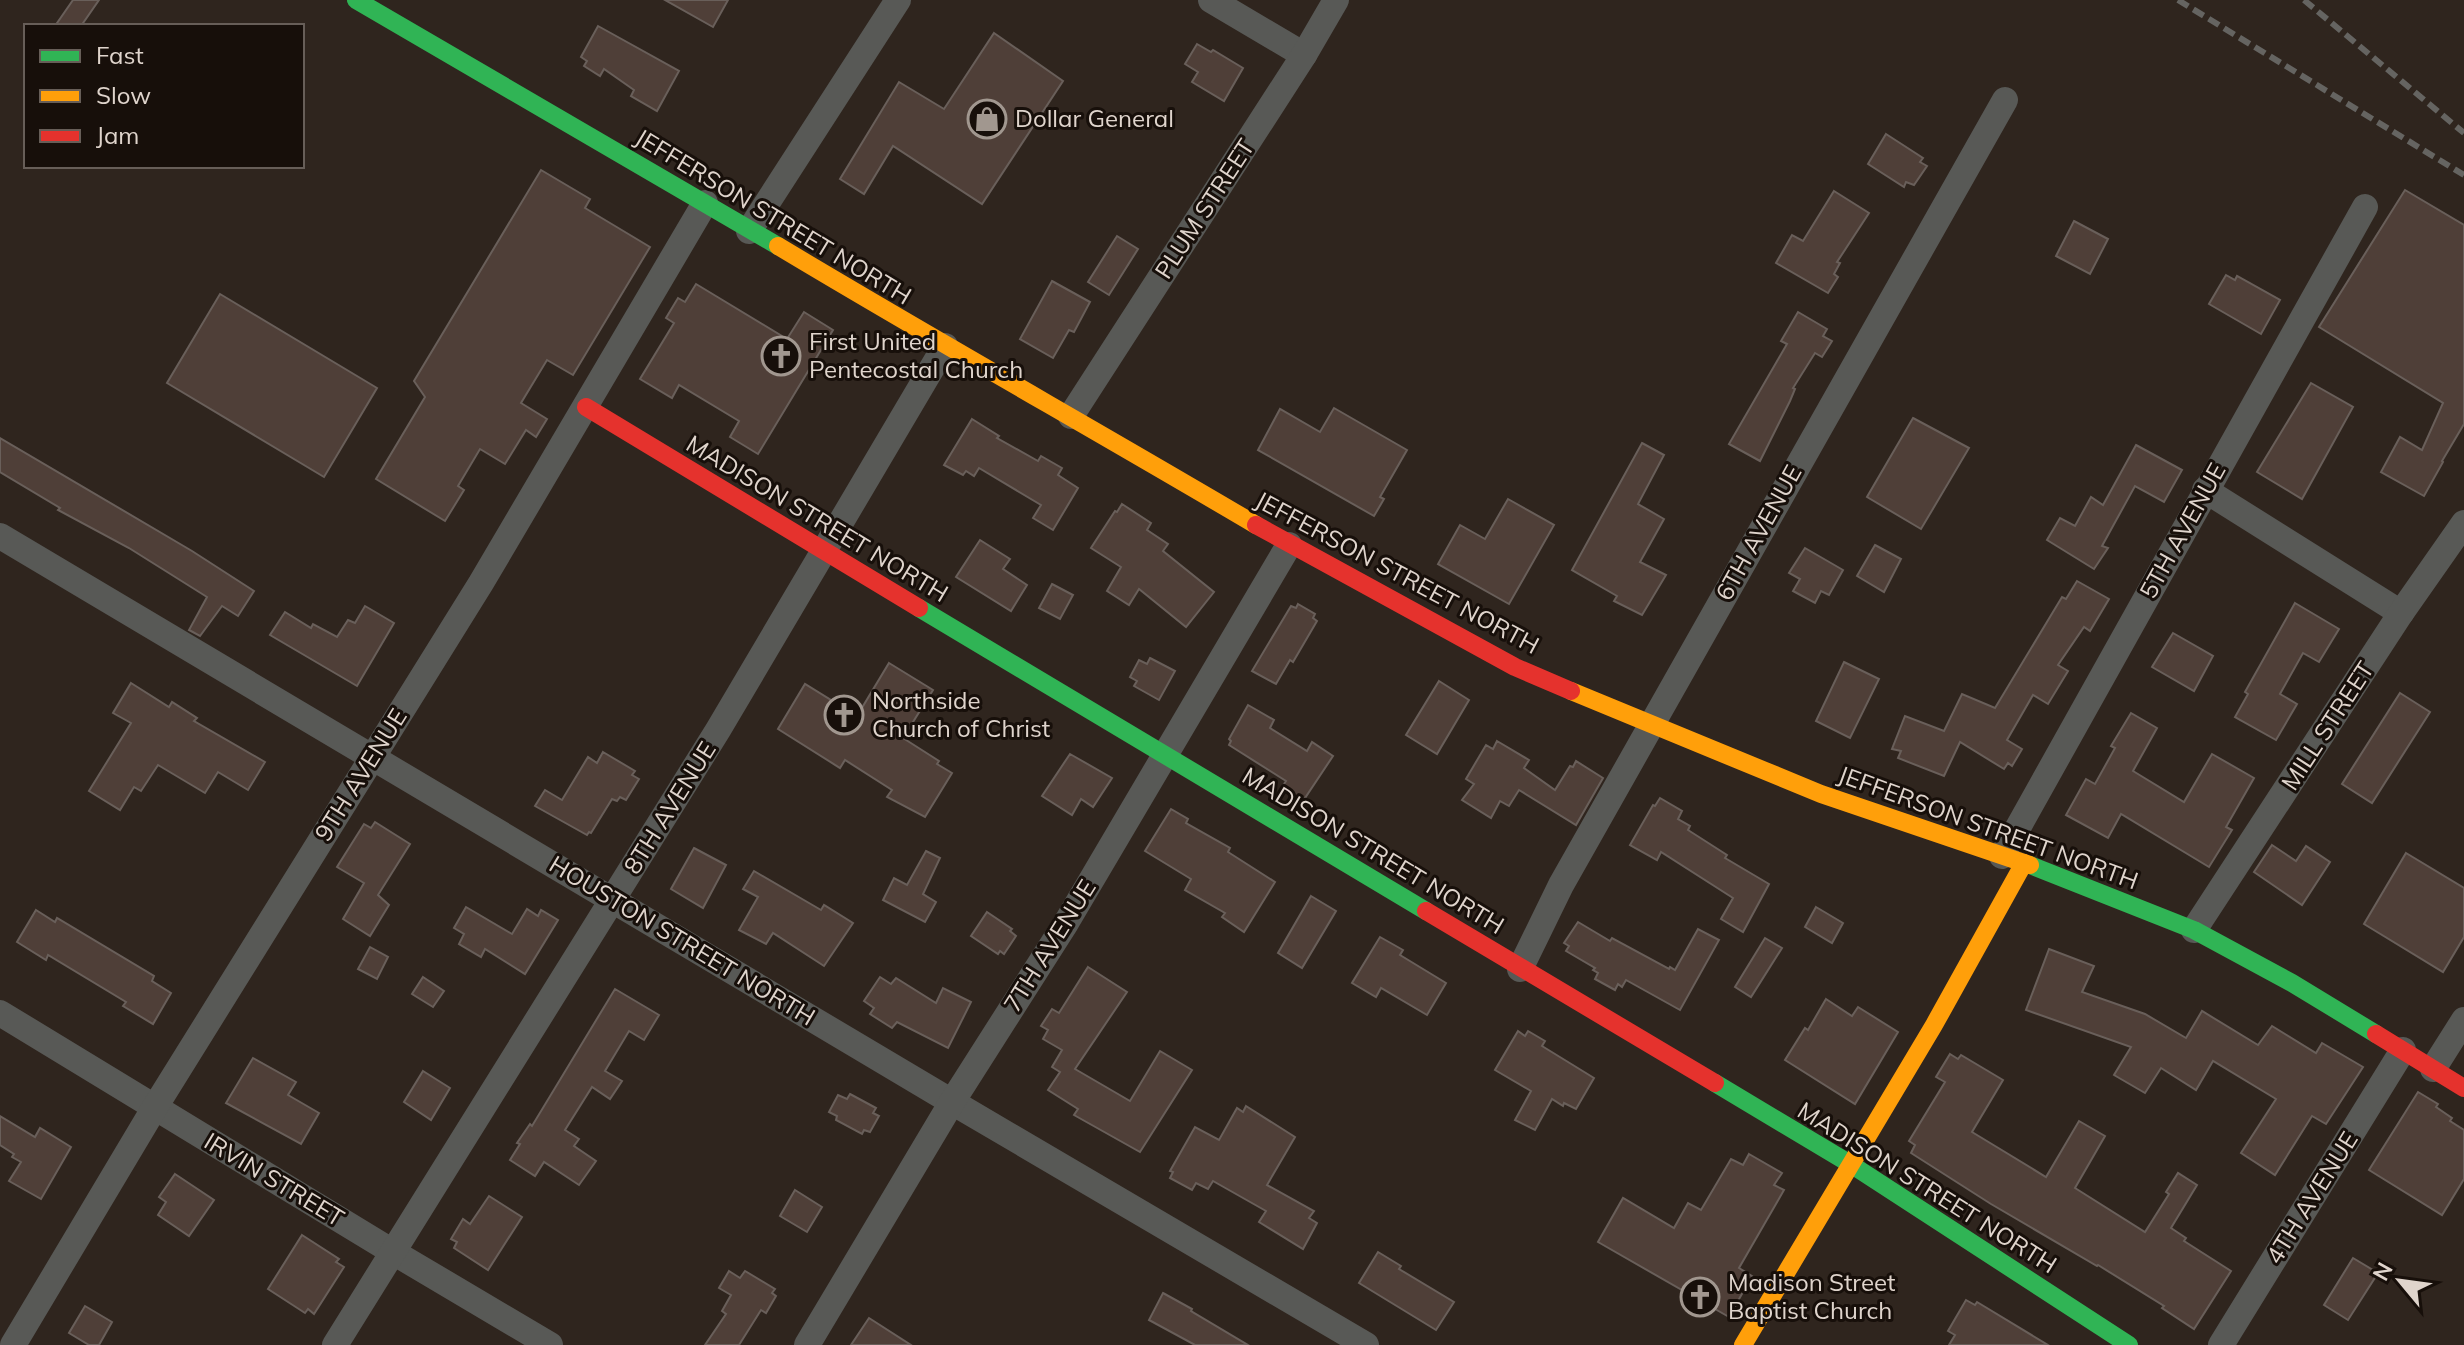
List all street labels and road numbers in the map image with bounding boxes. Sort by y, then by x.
street label: JEFFERSON STREET NORTH [630,122,917,311]
street label: PLUM STREET [1148,133,1261,284]
street label: MADISON STREET NORTH [681,428,954,608]
street label: 5TH AVENUE [2133,458,2232,604]
street label: 6TH AVENUE [1709,460,1808,606]
street label: JEFFERSON STREET NORTH [1250,484,1545,660]
street label: MILL STREET [2274,655,2380,795]
street label: 9TH AVENUE [308,703,413,846]
street label: 8TH AVENUE [617,736,722,879]
street label: JEFFERSON STREET NORTH [1834,759,2143,895]
street label: MADISON STREET NORTH [1237,760,1510,940]
street label: HOUSTON STREET NORTH [544,849,821,1032]
street label: 7TH AVENUE [997,874,1102,1017]
street label: MADISON STREET NORTH [1792,1095,2063,1279]
street label: IRVIN STREET [199,1126,350,1233]
street label: 4TH AVENUE [2259,1126,2364,1269]

